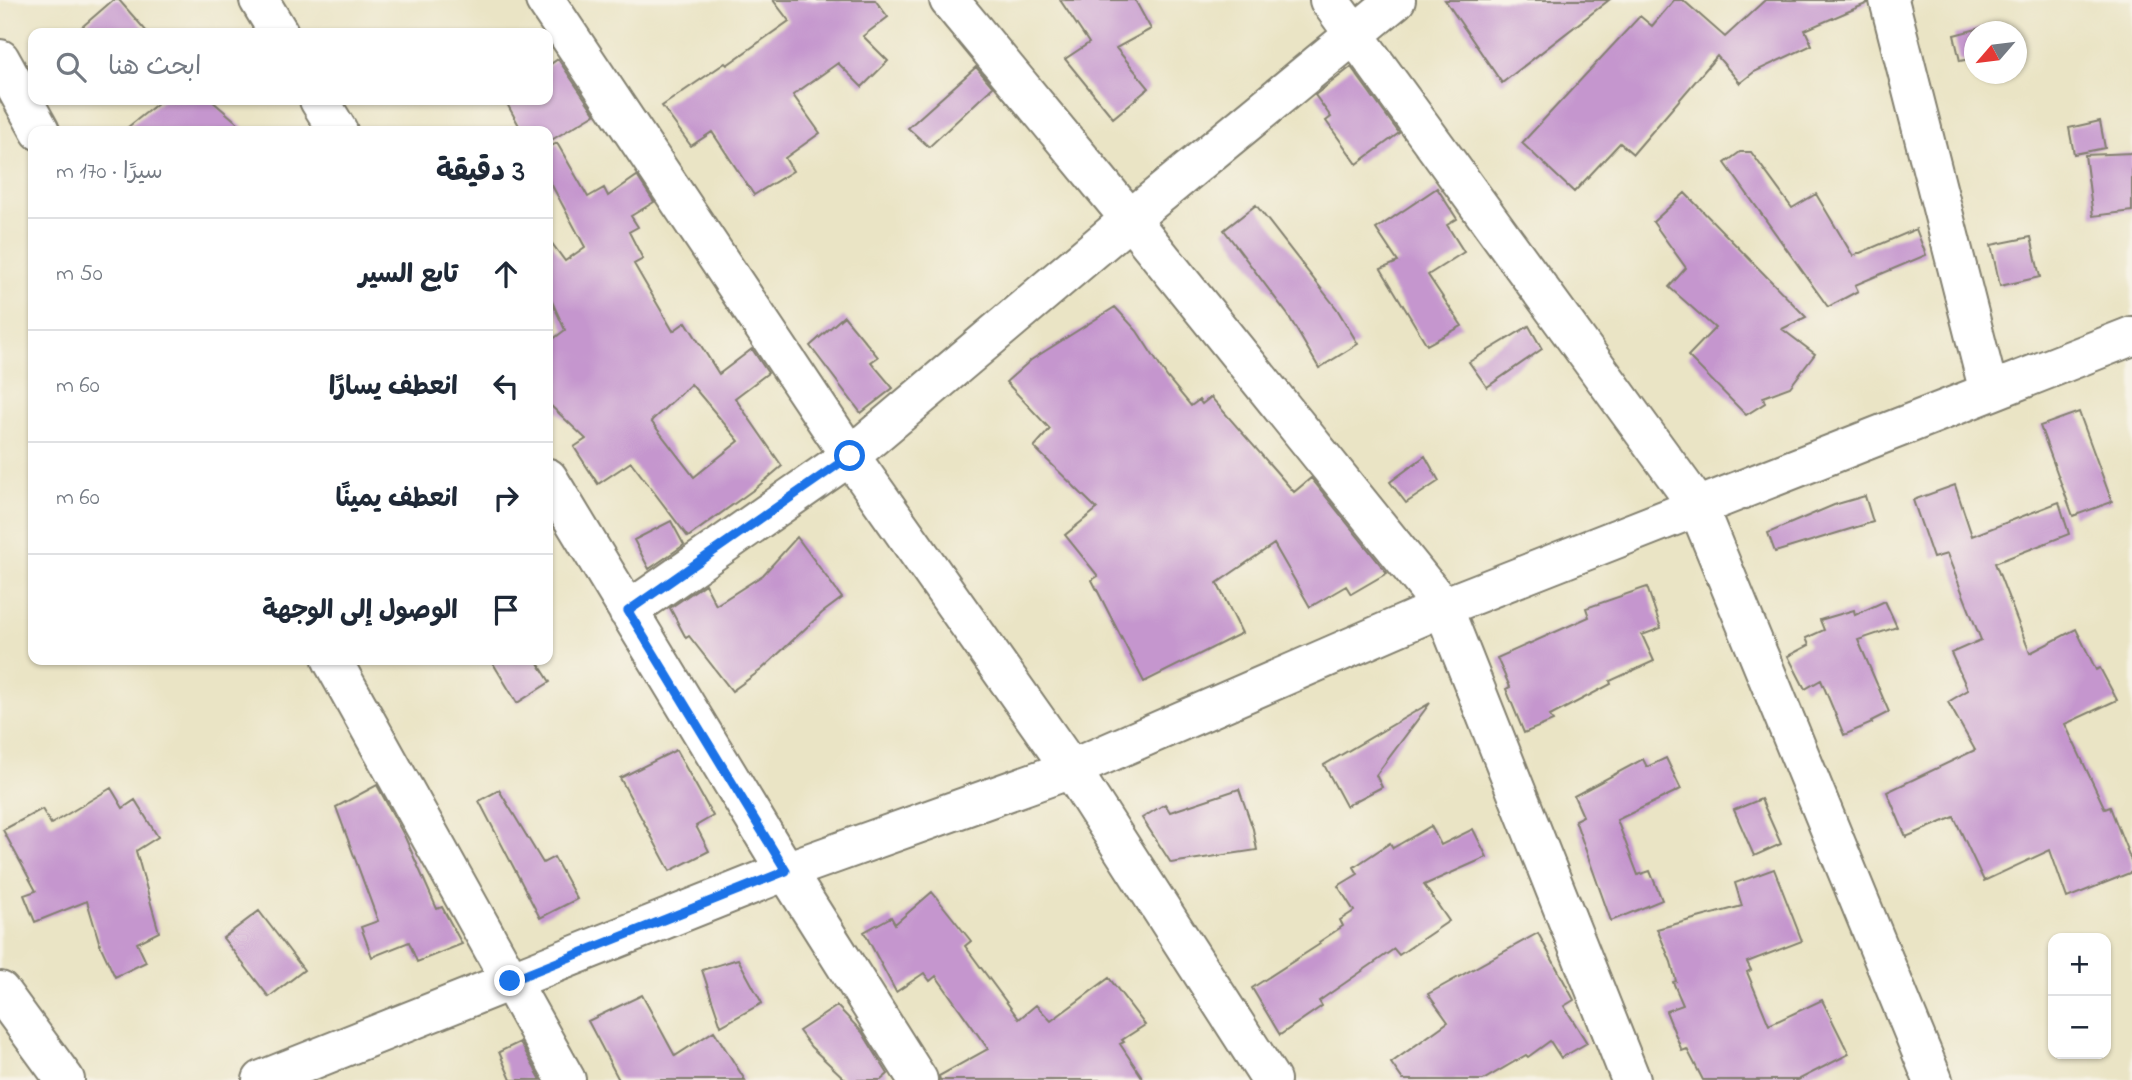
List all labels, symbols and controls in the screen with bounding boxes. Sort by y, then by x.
north arrow [1964,21,2027,84]
search box [28,28,553,105]
icon: search [52,48,90,86]
text: ابحث هنا [108,49,201,87]
text: 3 دقيقة [436,151,525,195]
text: سيرًا · 170 m [56,156,163,189]
icon: ahead [487,255,525,293]
text: تابع السير [359,257,458,295]
text: 50 m [56,258,103,291]
icon: left [487,367,525,405]
text: انعطف يسارًا [329,369,458,407]
text: 60 m [56,370,100,403]
route start [834,440,865,471]
icon: right [487,479,525,517]
text: انعطف يمينًا [335,481,458,519]
text: 60 m [56,482,100,515]
icon: arrive [487,591,525,629]
text: الوصول إلى الوجهة [262,593,458,631]
map controls [2048,933,2111,1059]
button: + [2048,933,2111,996]
route end [494,965,525,996]
button: − [2048,996,2111,1059]

